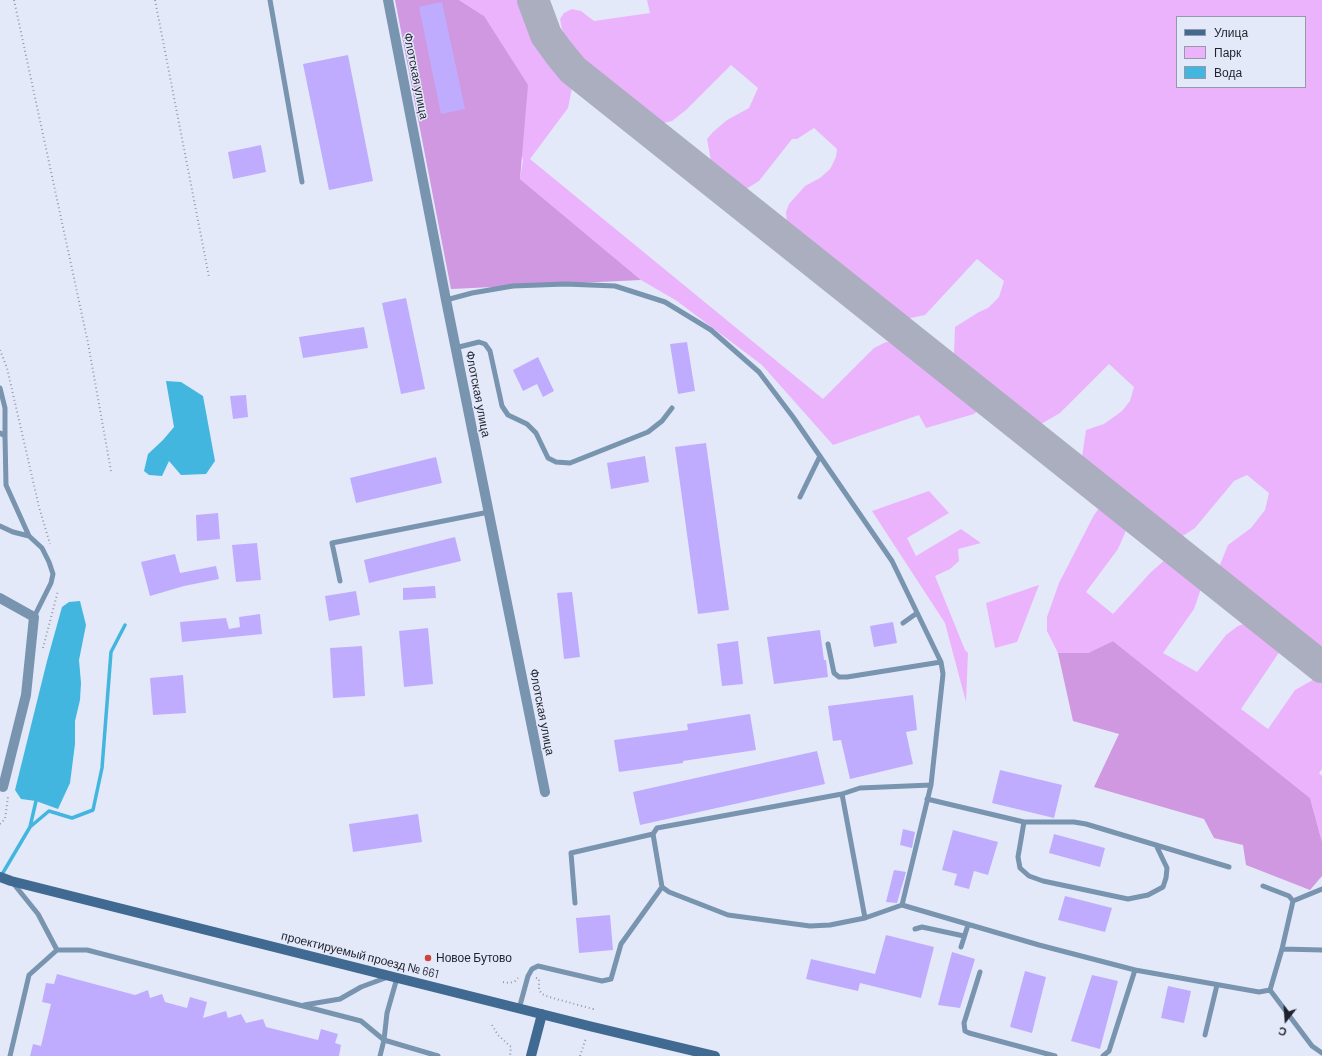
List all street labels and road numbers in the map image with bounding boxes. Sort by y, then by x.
street label: Флотская улица [401,32,431,120]
street label: Флотская улица [463,350,493,438]
street label: Флотская улица [527,668,557,756]
street label: проектируемый проезд № 661 [280,928,440,982]

